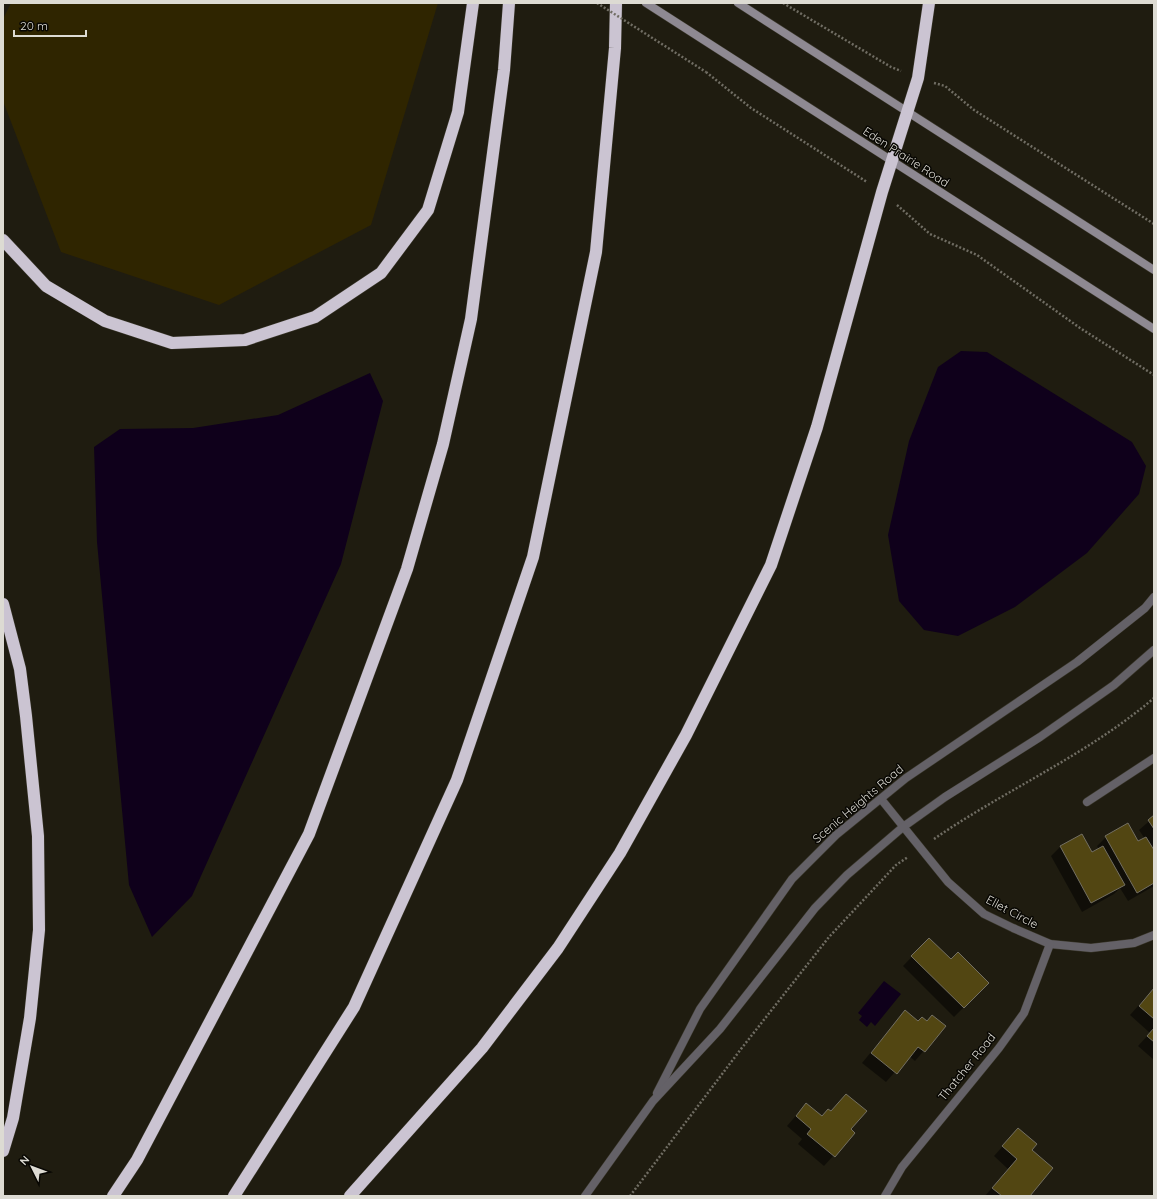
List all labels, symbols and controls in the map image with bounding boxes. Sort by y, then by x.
scale bar [14,12,86,38]
text: 20 m [20,18,48,33]
street label: Eden Prairie Road [860,123,952,190]
street label: Scenic Heights Road [809,761,906,846]
street label: Ellet Circle [984,892,1041,932]
street label: Thatcher Road [935,1030,999,1104]
north arrow [12,1147,52,1187]
text: N [17,1153,32,1168]

